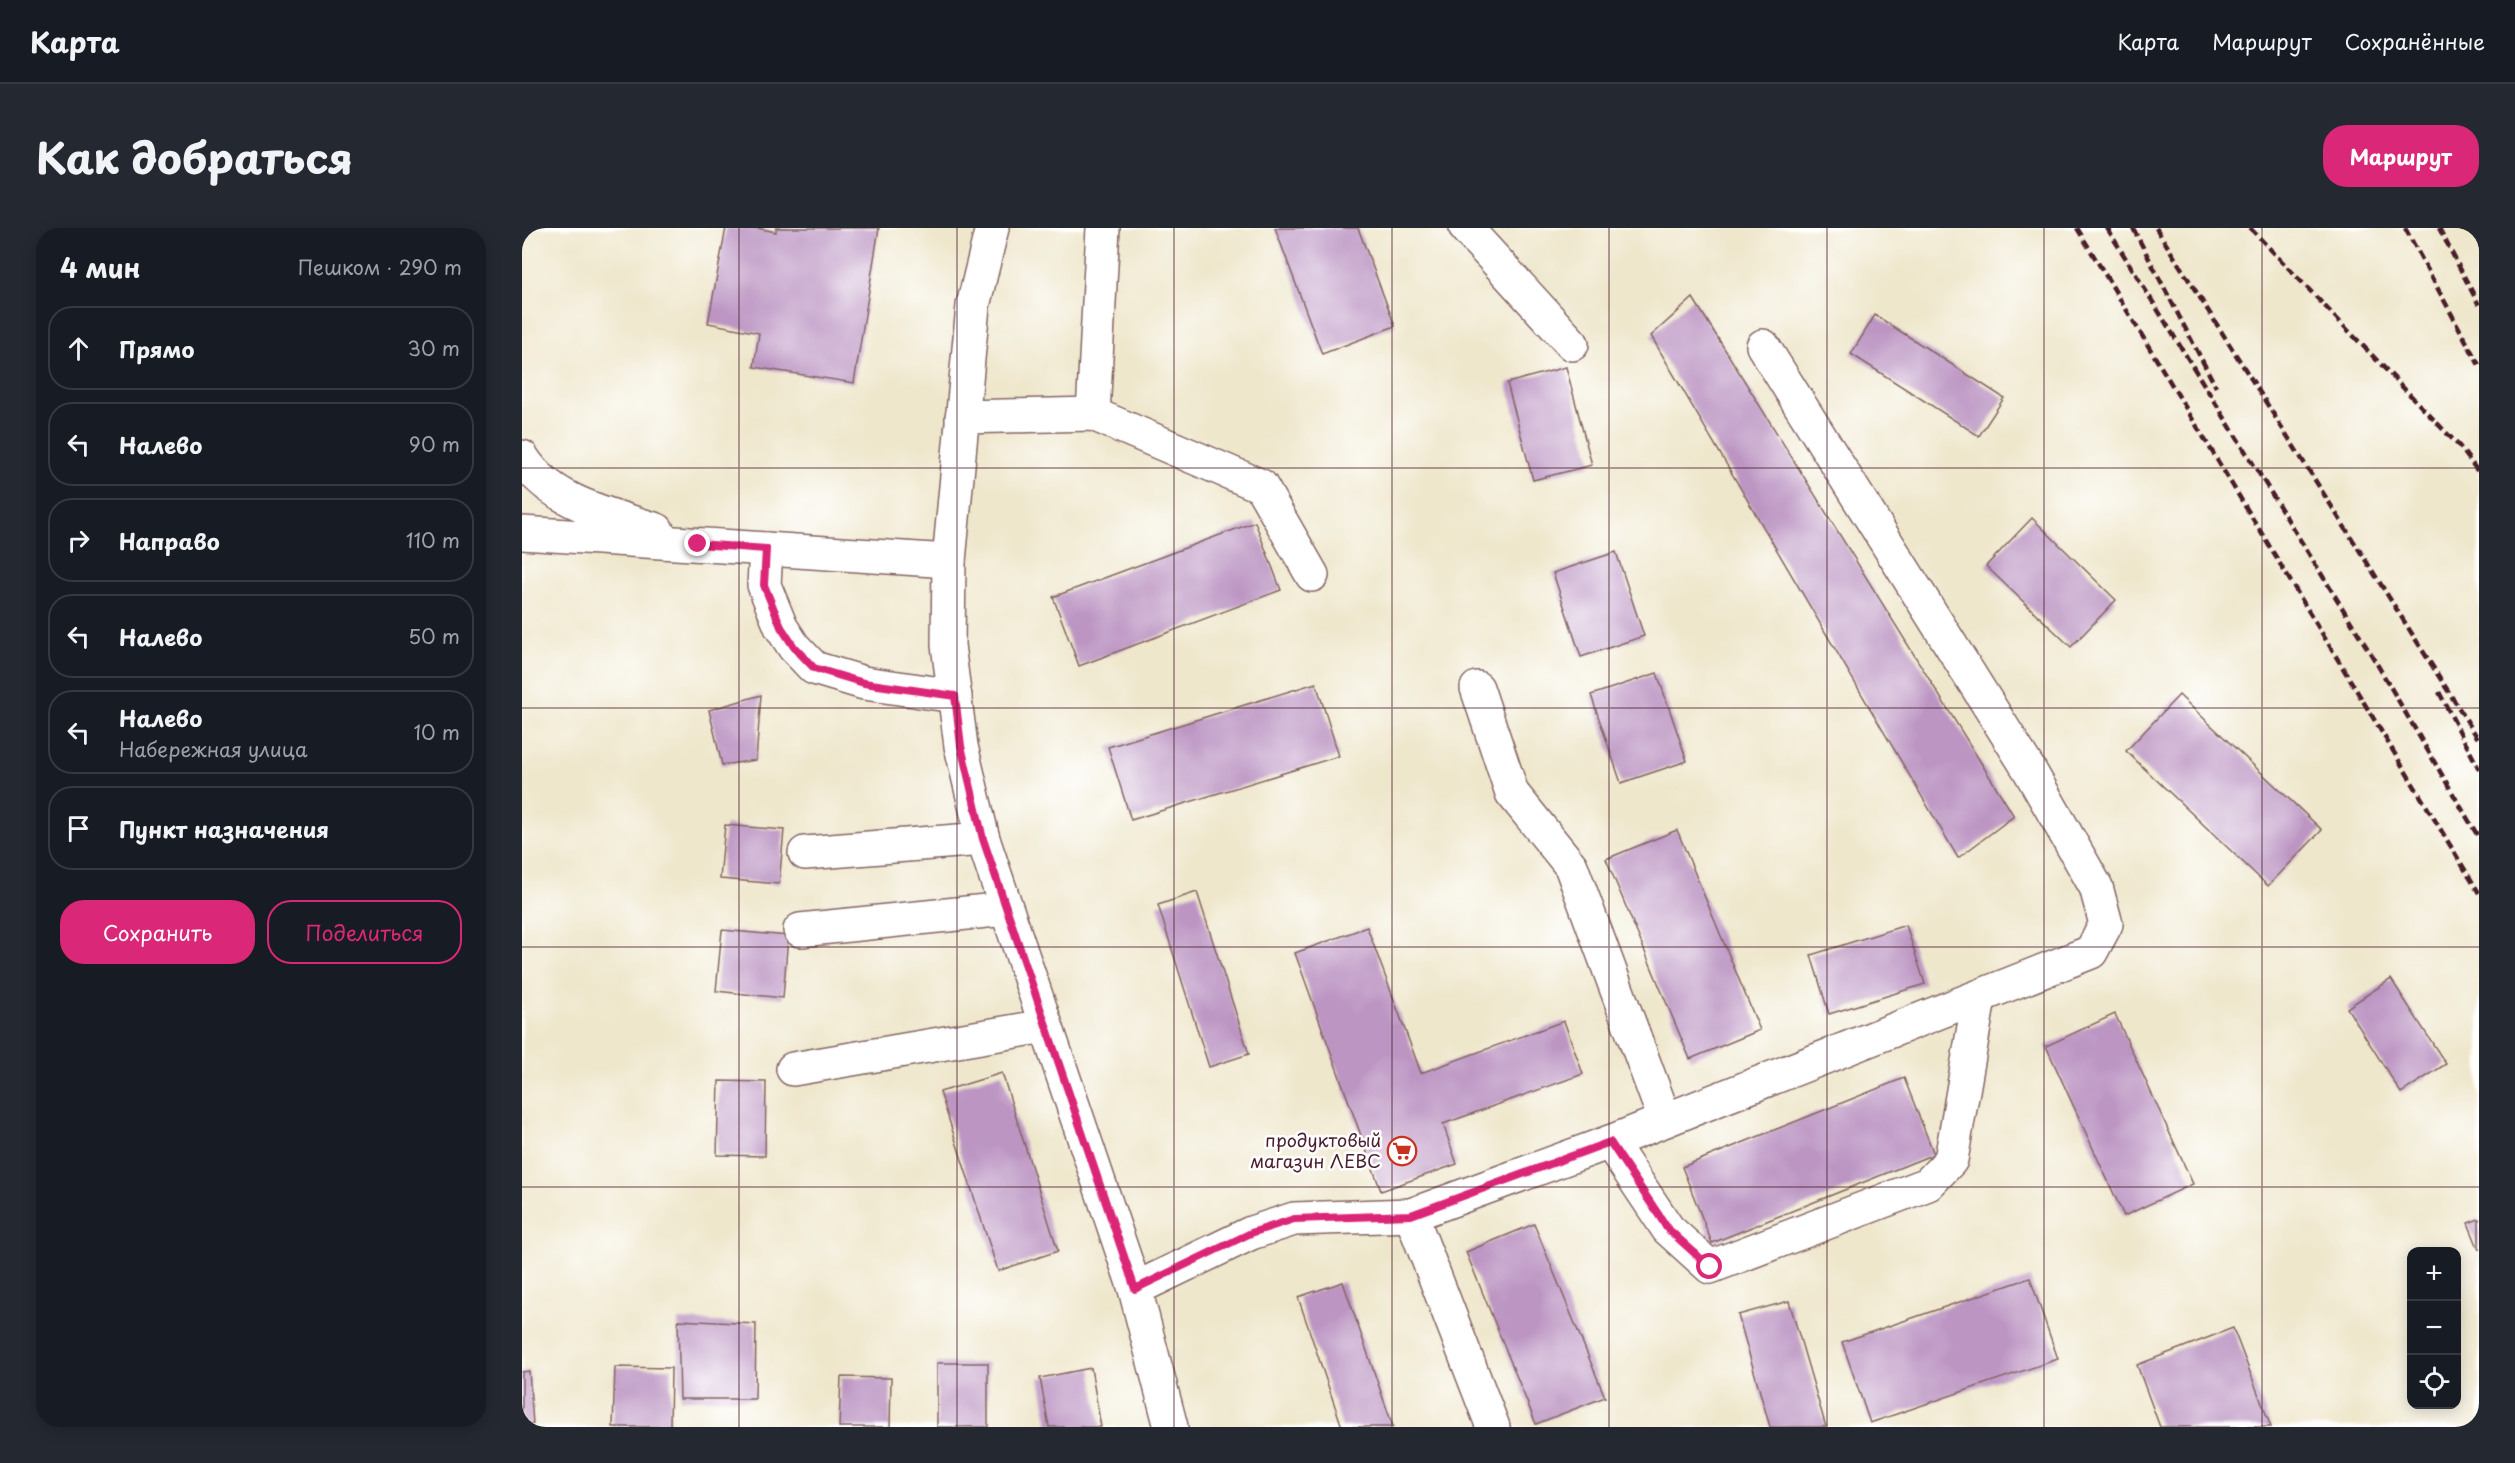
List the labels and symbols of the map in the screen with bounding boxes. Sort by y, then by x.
route end [684,530,710,556]
place label: продуктовый магазин ЛЕВС [1250,1126,1381,1174]
supermarket icon: продуктовый магазин ЛЕВС [1386,1135,1418,1167]
route start [1696,1253,1722,1279]

